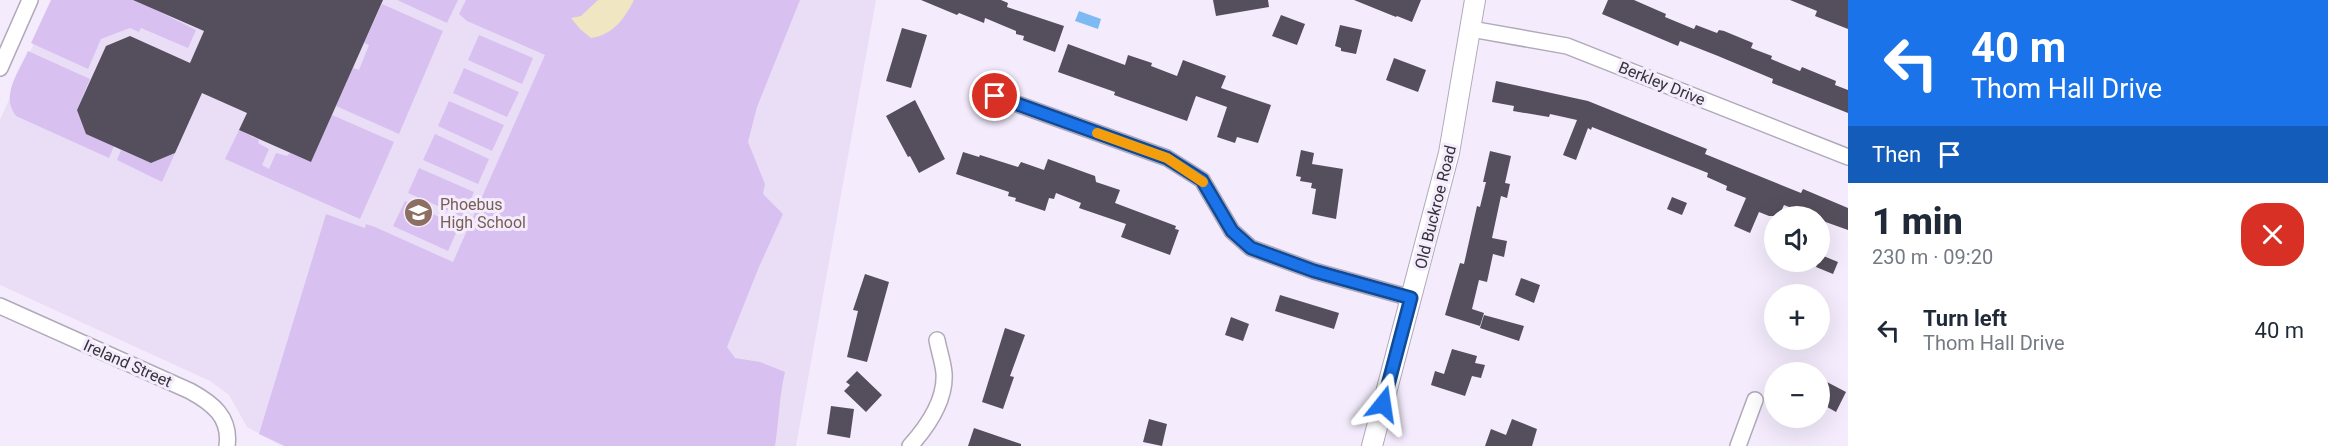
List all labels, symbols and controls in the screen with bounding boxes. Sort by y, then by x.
text: 40 m [1971,23,2066,72]
icon: left [1872,24,1950,102]
street label: Berkley Drive [1616,57,1708,109]
pin [969,70,1020,121]
text: Thom Hall Drive [1971,73,2162,105]
icon: arrive [978,79,1011,112]
icon: arrive [1933,138,1966,171]
text: Then [1872,142,1921,167]
street label: Old Buckroe Road [1411,143,1460,271]
place label: Phoebus High School [440,195,526,232]
school or university icon: Phoebus High School [403,197,435,229]
text: 1 min [1872,201,1963,243]
button: close [2241,203,2304,266]
map controls [1764,206,1830,428]
button: sound [1764,206,1830,272]
text: 230 m · 09:20 [1872,245,1993,269]
button: + [1764,284,1830,350]
text: Turn left [1923,306,2007,331]
icon: left [1872,314,1905,347]
text: 40 m [2255,318,2304,343]
text: Thom Hall Drive [1923,331,2065,355]
street label: Ireland Street [81,336,175,391]
button: − [1764,362,1830,428]
position arrow [1351,372,1415,436]

